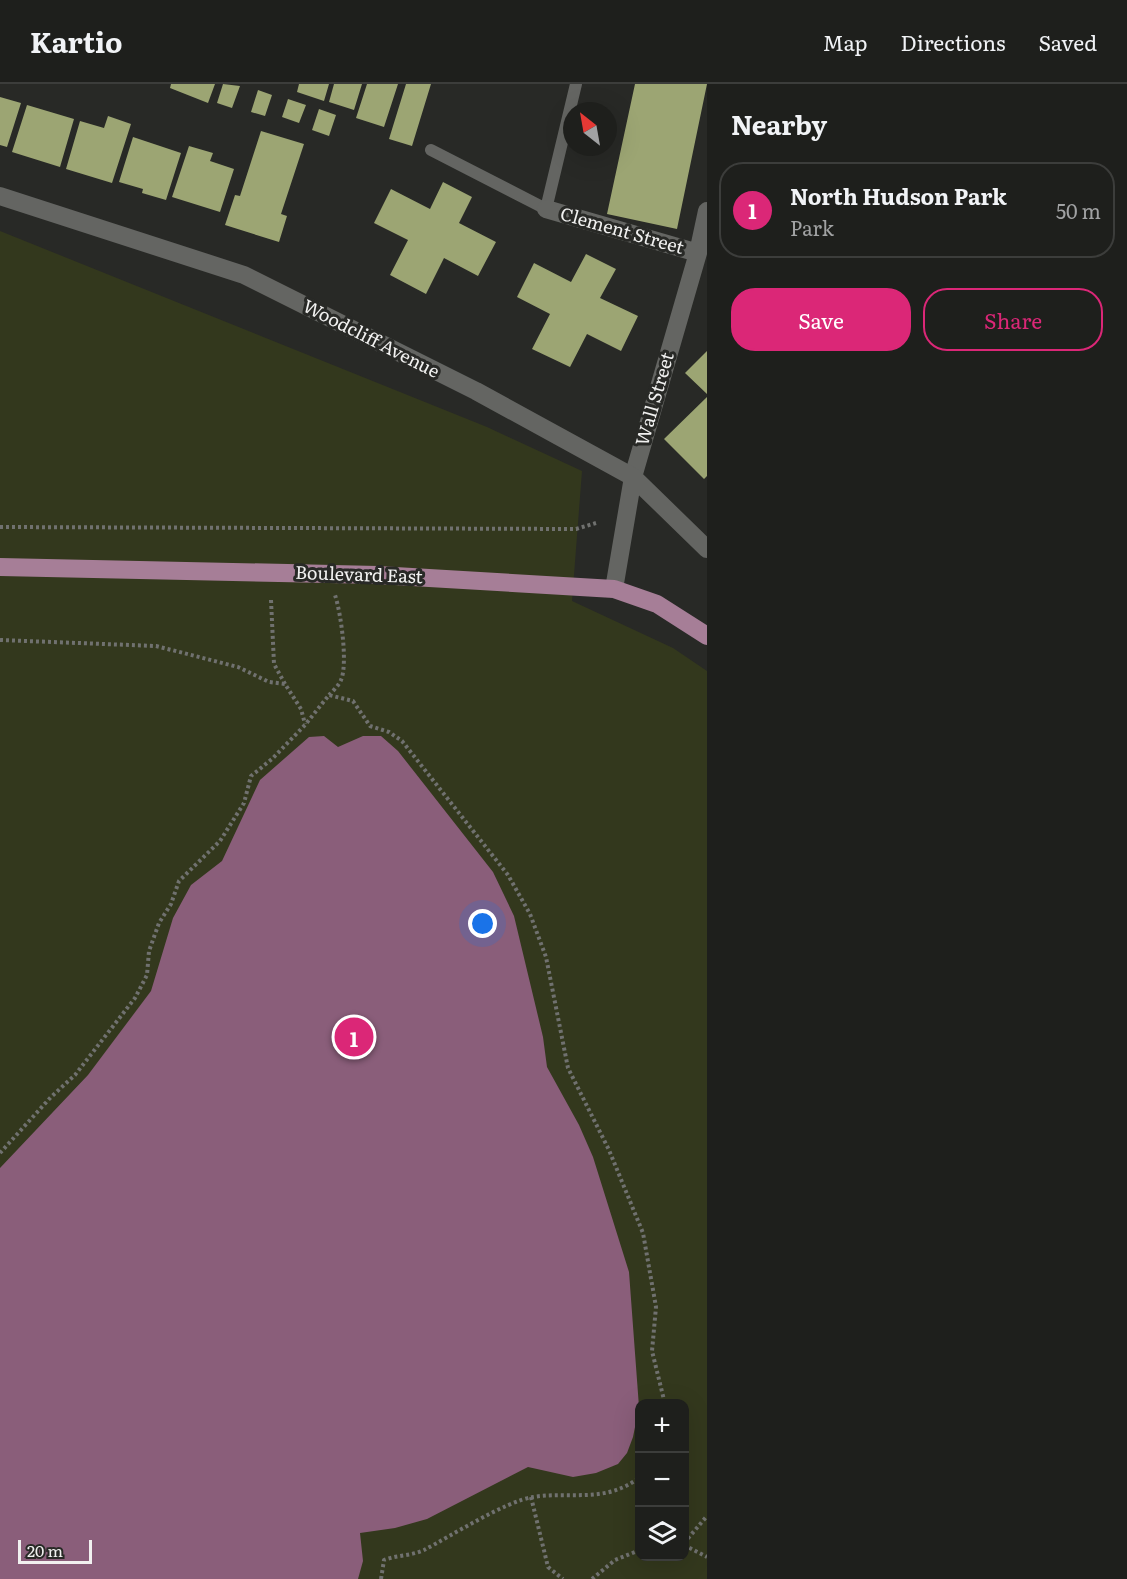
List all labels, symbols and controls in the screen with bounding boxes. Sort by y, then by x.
text: Kartio [30,20,123,62]
text: Map [823,26,868,57]
text: Directions [901,26,1006,57]
text: Saved [1039,26,1097,57]
north arrow [563,102,617,156]
text: Nearby [731,104,827,143]
text: North Hudson Park [790,179,1007,212]
text: 1 [748,195,757,225]
text: 50 m [1056,195,1101,225]
street label: Clement Street [557,199,688,260]
text: Park [790,212,834,242]
button: Save [731,288,911,351]
button: Share [923,288,1103,351]
street label: Woodcliff Avenue [298,291,445,384]
street label: Wall Street [627,348,680,449]
street label: Boulevard East [295,558,424,589]
your location [468,909,497,938]
pin: 1 [334,1014,374,1060]
map controls [635,1399,689,1561]
button: + [635,1399,689,1453]
button: − [635,1453,689,1507]
button: layers [635,1507,689,1561]
scale bar [18,1537,92,1564]
text: 20 m [27,1538,63,1562]

